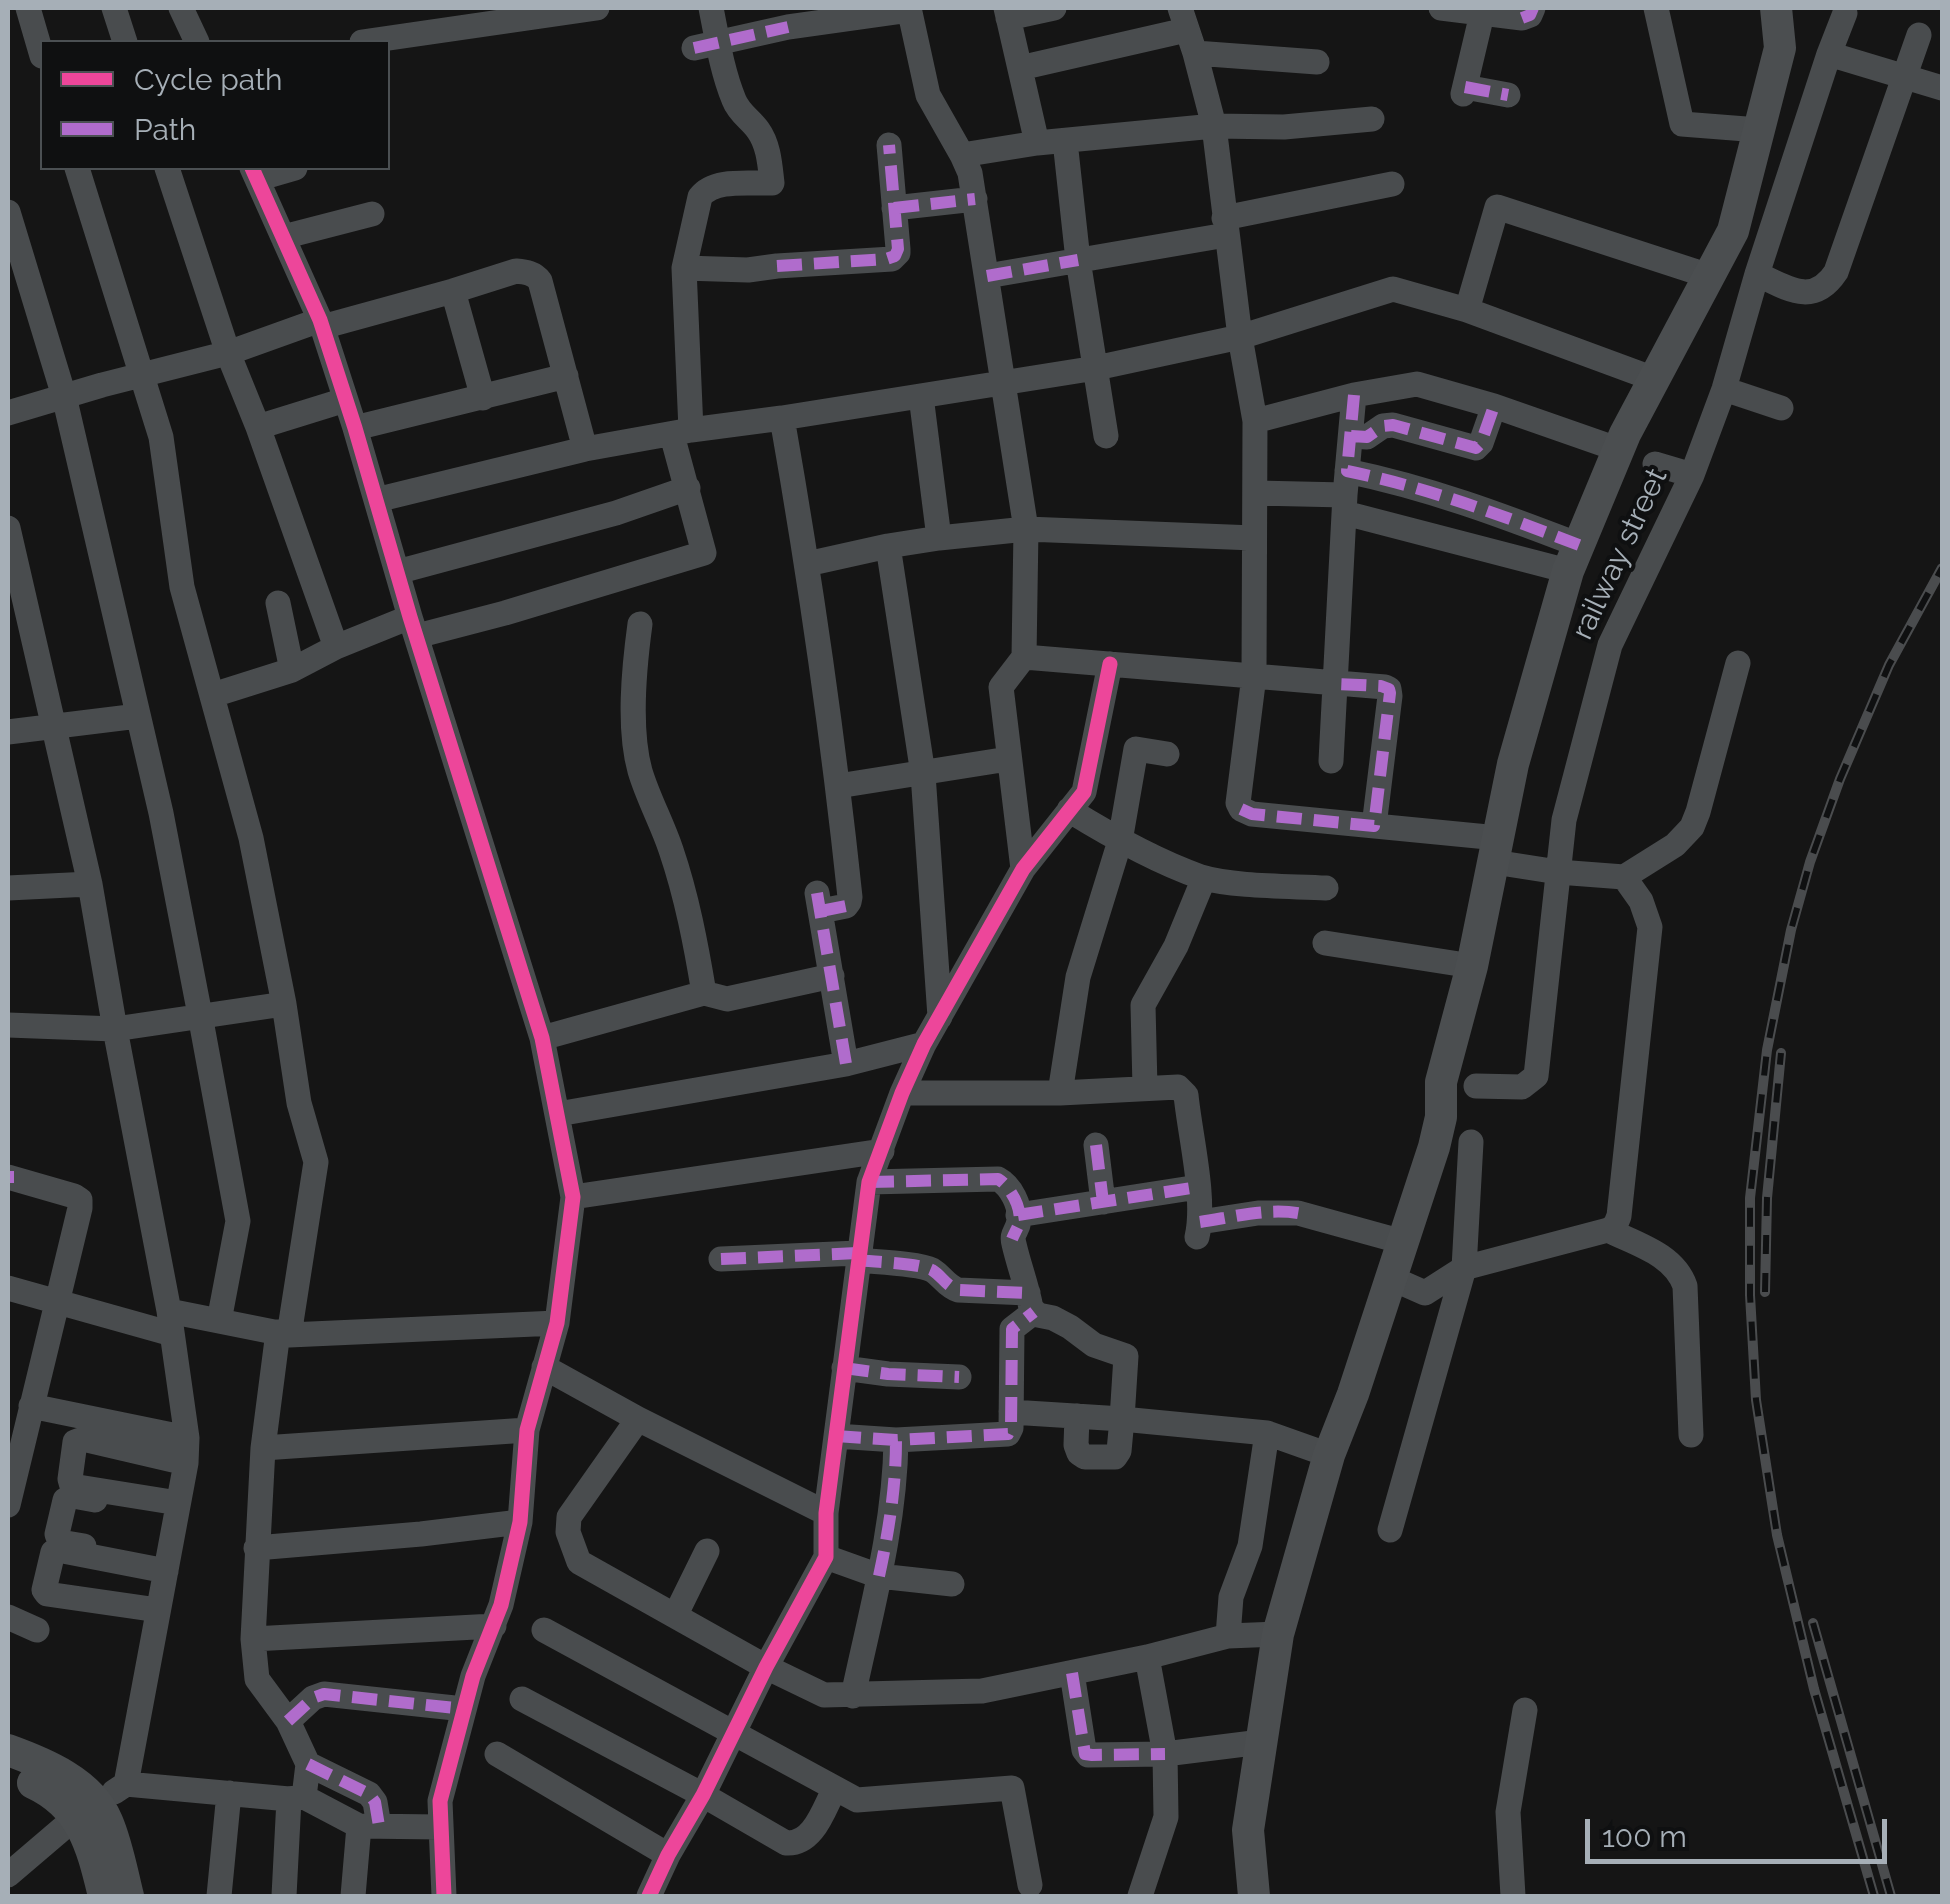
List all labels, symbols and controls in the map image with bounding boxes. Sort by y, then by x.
legend [40,40,390,170]
text: Cycle path [134,62,282,97]
text: Path [134,112,196,147]
street label: railway street [1565,463,1675,645]
scale bar [1590,1799,1892,1861]
text: 100 m [1602,1819,1687,1854]

